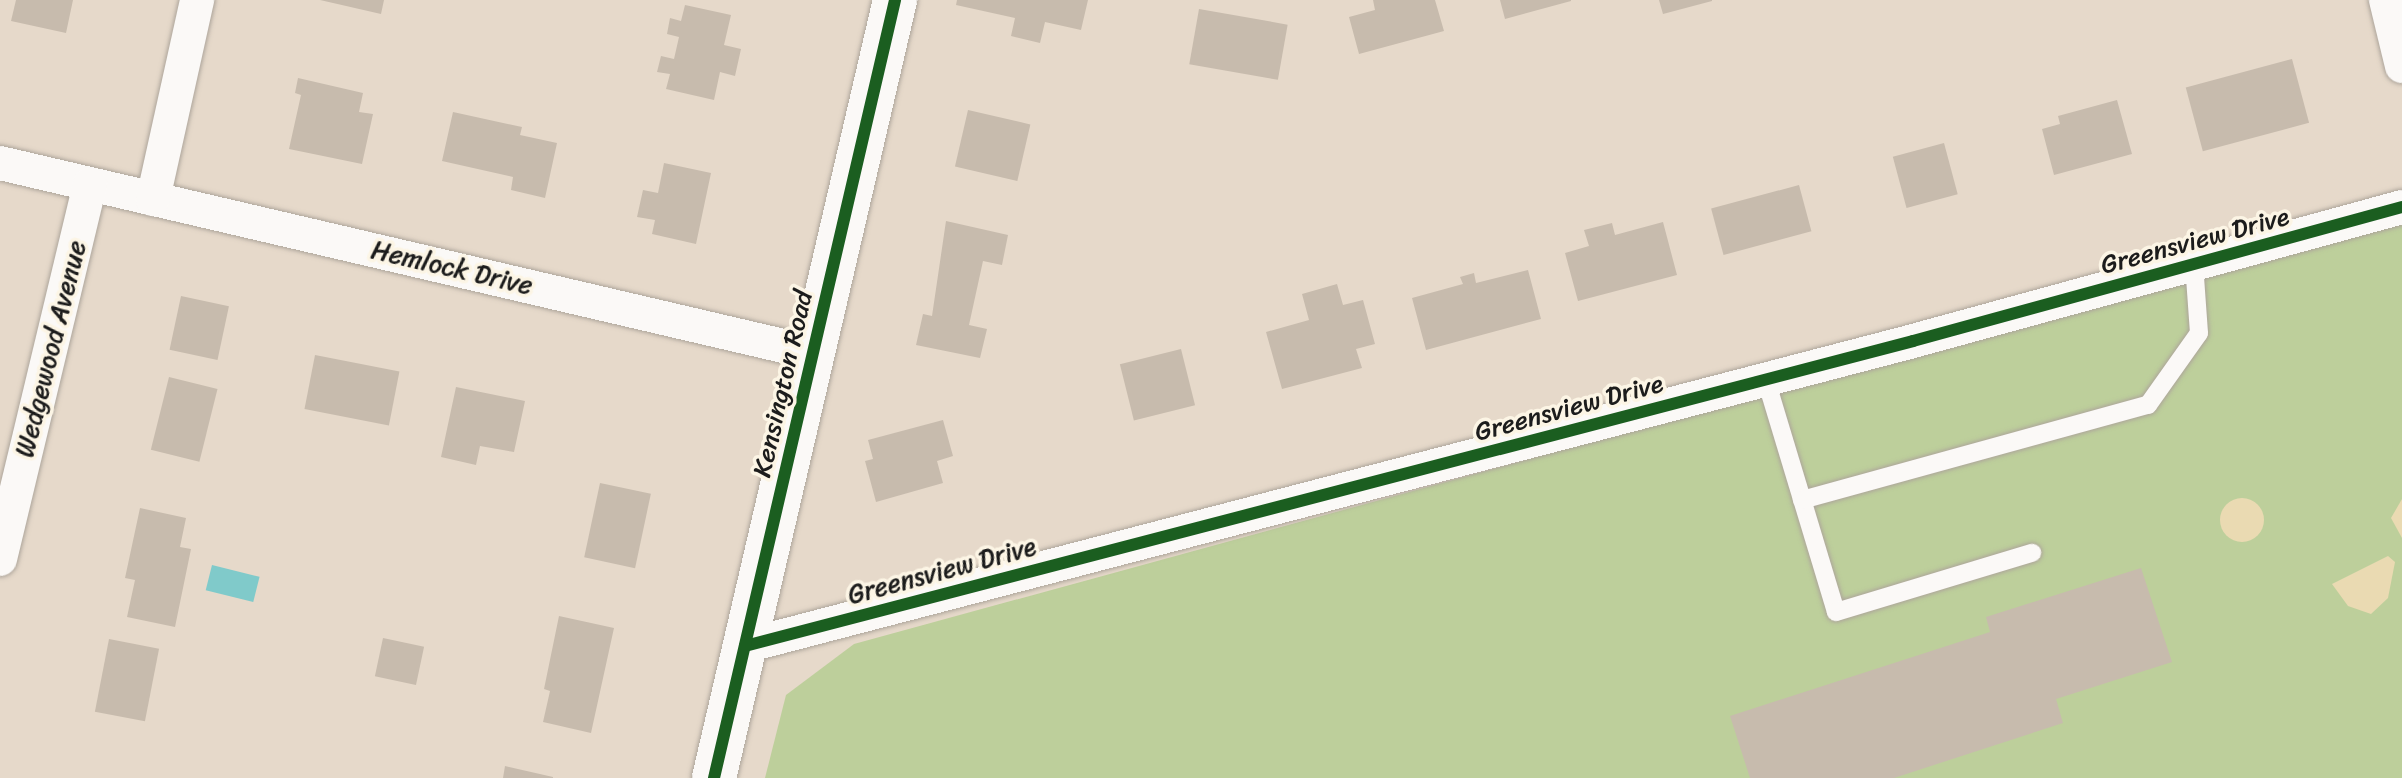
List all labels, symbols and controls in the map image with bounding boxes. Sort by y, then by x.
street label: Greensview Drive [2097,201,2293,281]
street label: Hemlock Drive [368,234,536,302]
street label: Wedgewood Avenue [9,238,93,460]
street label: Kensington Road [746,288,820,480]
street label: Greensview Drive [1471,368,1667,448]
street label: Greensview Drive [844,531,1040,611]

